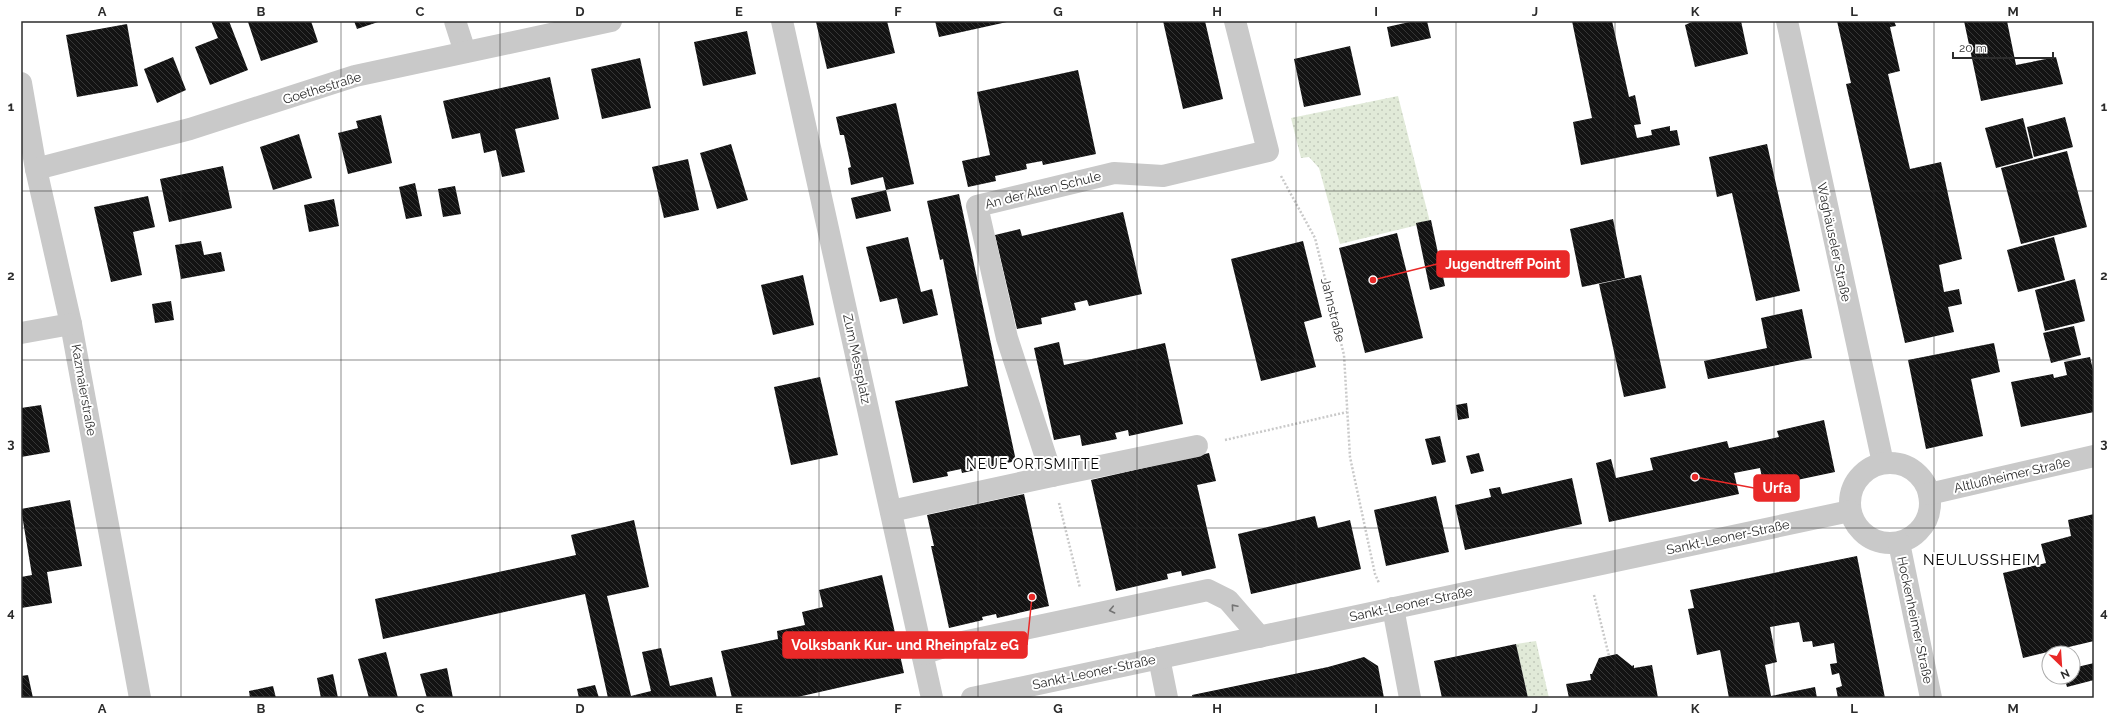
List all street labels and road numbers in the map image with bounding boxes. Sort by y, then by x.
street label: Goethestraße [281,69,363,107]
street label: An der Alten Schule [983,168,1103,212]
street label: Waghäuseler Straße [1814,181,1854,303]
street label: Jahnstraße [1318,276,1348,344]
street label: Zum Messplatz [840,313,874,405]
street label: Kazmaierstraße [69,343,100,437]
street label: Altlußheimer Straße [1952,454,2072,496]
street label: Sankt-Leoner-Straße [1665,517,1791,557]
street label: Hockenheimer Straße [1894,555,1936,685]
street label: Sankt-Leoner-Straße [1348,584,1474,624]
street label: Sankt-Leoner-Straße [1031,652,1157,692]

